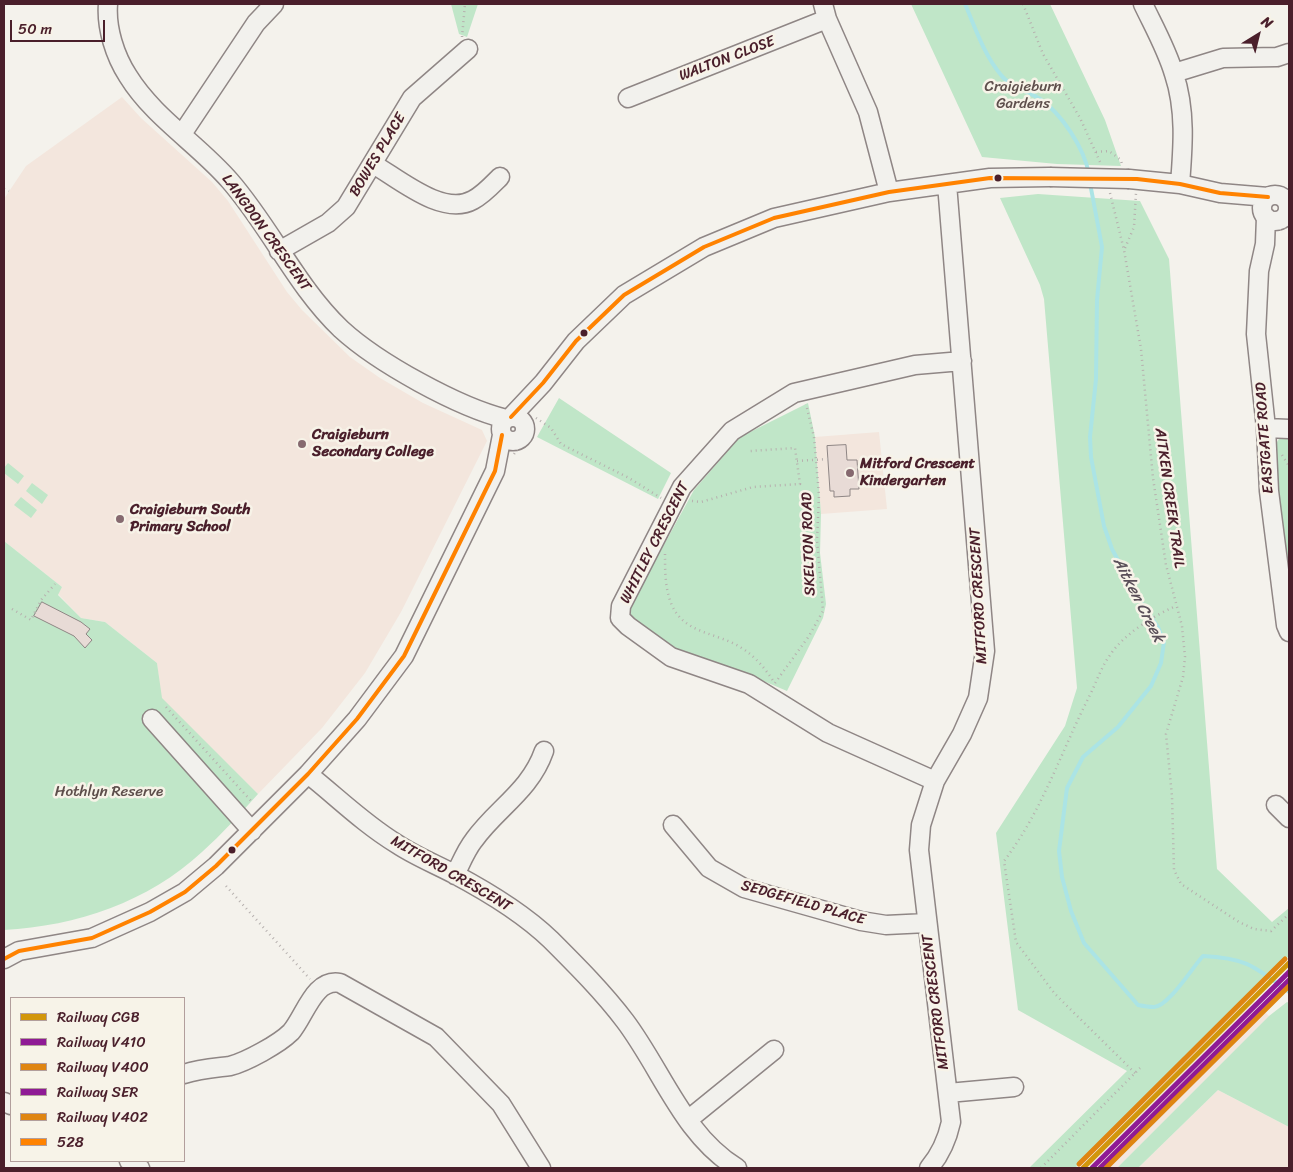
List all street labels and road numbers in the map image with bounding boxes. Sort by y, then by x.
street label: WALTON CLOSE [677,33,777,85]
street label: BOWES PLACE [346,110,410,200]
street label: LANGDON CRESCENT [217,171,315,295]
street label: EASTGATE ROAD [1252,382,1278,494]
street label: AITKEN CREEK TRAIL [1150,427,1188,569]
street label: WHITLEY CRESCENT [617,479,693,607]
street label: SKELTON ROAD [798,492,820,596]
street label: MITFORD CRESCENT [966,527,992,665]
street label: MITFORD CRESCENT [387,832,515,916]
street label: SEDGEFIELD PLACE [739,877,867,929]
street label: MITFORD CRESCENT [919,933,953,1071]

